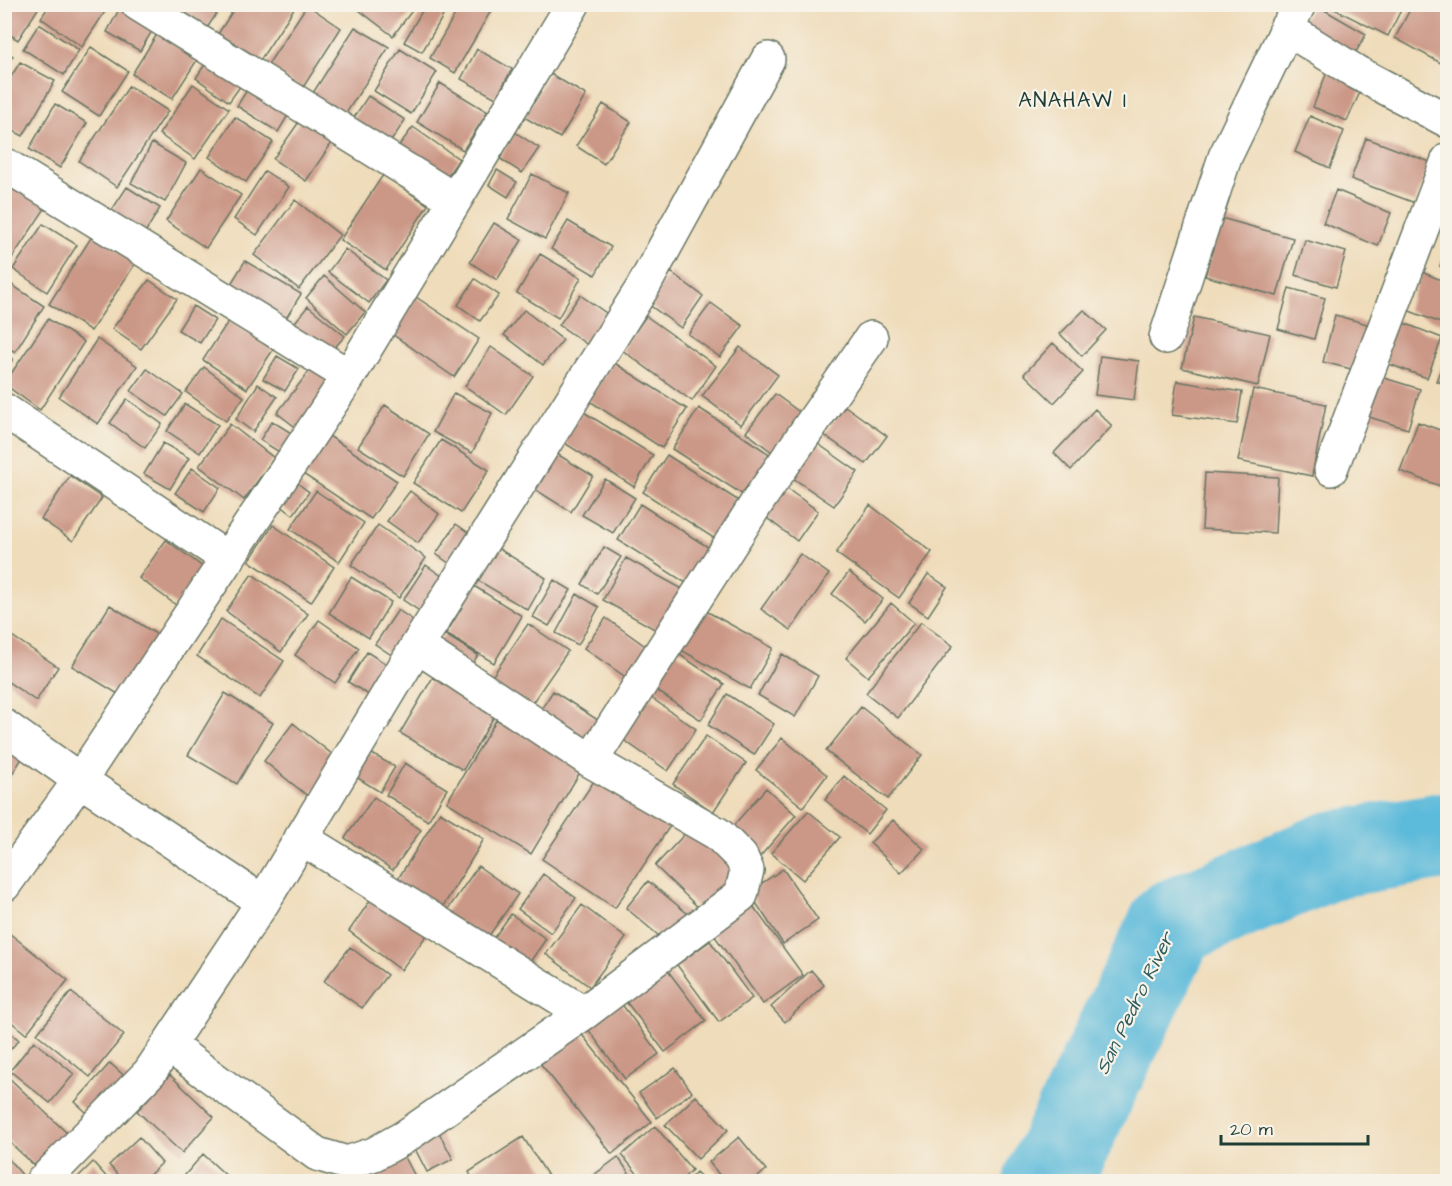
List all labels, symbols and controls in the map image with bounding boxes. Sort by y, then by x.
district label: ANAHAW I [1018,86,1128,115]
water label: San Pedro River [1088,926,1182,1079]
scale bar [1221,1108,1368,1146]
text: 20 m [1230,1117,1273,1142]

